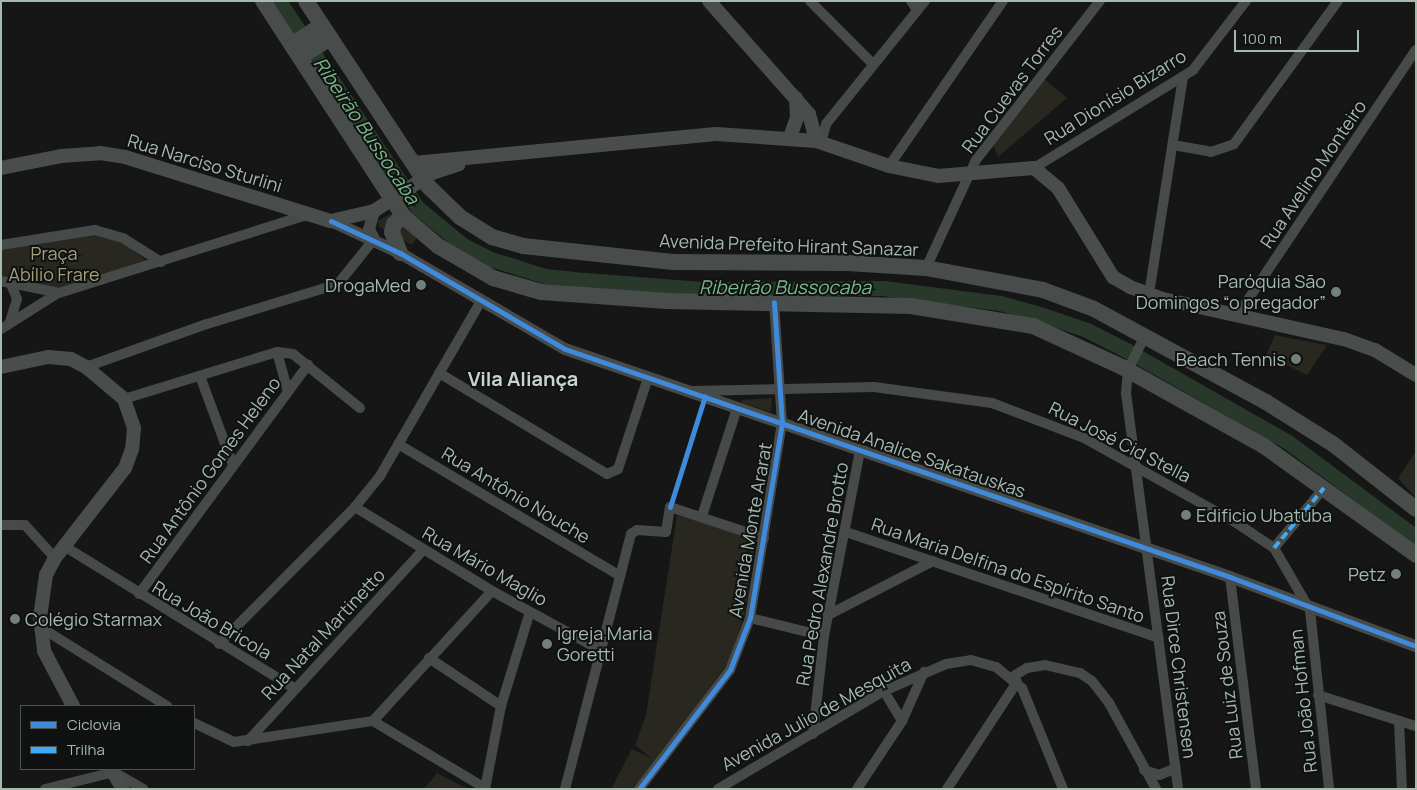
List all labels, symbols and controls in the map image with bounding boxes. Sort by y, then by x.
scale bar [1237,20,1362,52]
street label: Rua Cuevas Torres [957,21,1067,157]
text: 100 m [1242,28,1282,49]
street label: Rua Dionísio Bizarro [1040,45,1190,149]
water label: Ribeirão Bussocaba [308,53,424,209]
street label: Rua Avelino Monteiro [1255,96,1371,252]
street label: Rua Narciso Sturlini [125,129,285,197]
street label: Avenida Prefeito Hirant Sanazar [659,230,919,260]
park label: Praça Abílio Frare [9,243,99,286]
place label: Paróquia São Domingos “o pregador” [1136,271,1326,314]
place label: DrogaMed [325,274,411,296]
water label: Ribeirão Bussocaba [699,277,871,299]
marker: DrogaMed [415,279,427,291]
marker: Paróquia São Domingos “o pregador” [1330,286,1342,298]
place label: Beach Tennis [1176,348,1286,370]
marker: Beach Tennis [1290,353,1302,365]
district label: Vila Aliança [468,366,578,390]
street label: Rua Antônio Gomes Heleno [135,373,285,567]
street label: Rua José Cid Stella [1045,397,1195,487]
street label: Avenida Analice Sakatauskas [796,404,1028,502]
street label: Avenida Monte Ararat [724,441,776,619]
street label: Rua Antônio Nouche [438,442,594,548]
street label: Rua Pedro Alexandre Brotto [792,460,852,688]
place label: Edificio Ubatuba [1196,504,1332,526]
marker: Edificio Ubatuba [1180,509,1192,521]
street label: Rua Maria Delfina do Espírito Santo [869,513,1147,627]
street label: Rua Mário Maglio [419,522,551,610]
place label: Petz [1348,563,1386,585]
street label: Rua Natal Martinetto [257,564,389,704]
marker: Petz [1390,568,1402,580]
street label: Rua Dirce Christensen [1157,574,1201,760]
street label: Rua João Bricola [149,576,275,664]
place label: Colégio Starmax [25,608,162,630]
street label: Rua Luiz de Souza [1207,610,1247,760]
marker: Colégio Starmax [9,613,21,625]
place label: Igreja Maria Goretti [557,623,653,666]
street label: Rua João Hofman [1285,628,1321,774]
marker: Igreja Maria Goretti [541,638,553,650]
street label: Avenida Julio de Mesquita [718,653,914,775]
legend [20,705,195,770]
text: Ciclovia [67,714,121,735]
text: Trilha [67,739,105,760]

